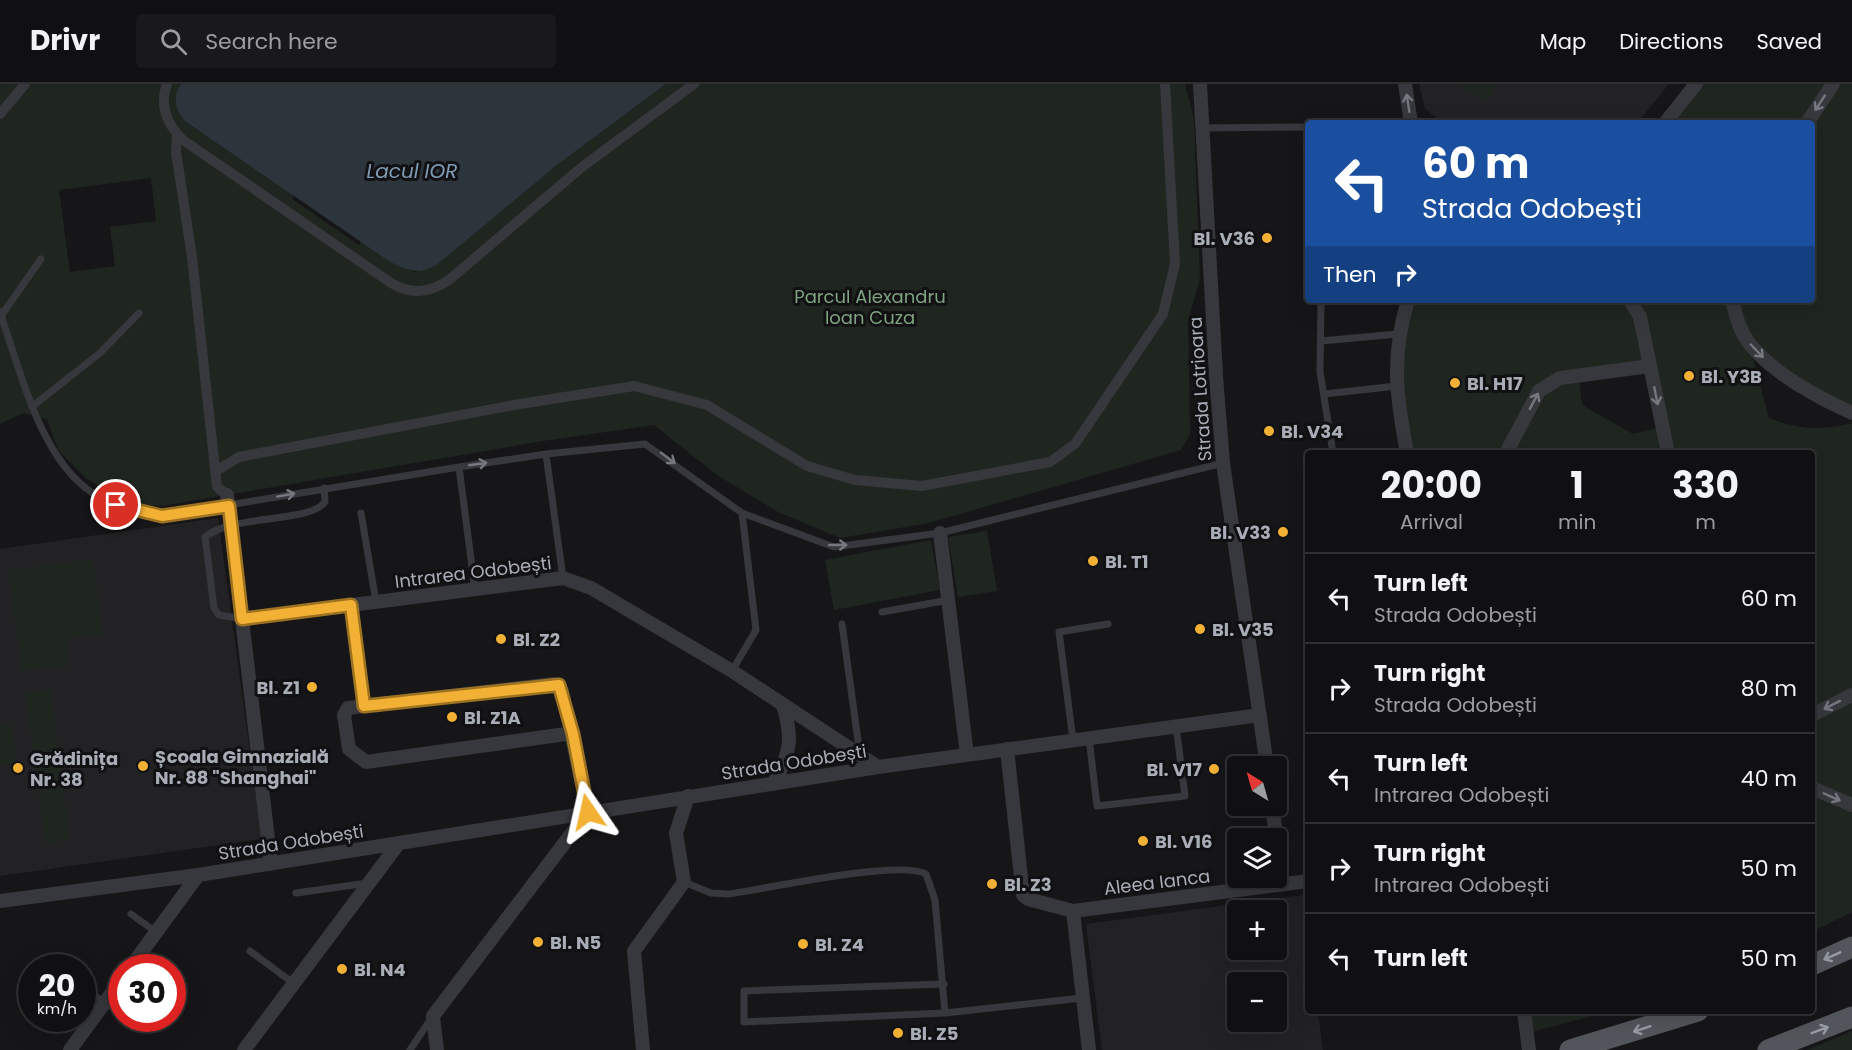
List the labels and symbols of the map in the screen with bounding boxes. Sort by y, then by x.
one-way arrow [1402,94,1413,114]
one-way arrow [1814,95,1826,111]
water label: Lacul IOR [367,157,457,185]
place label: Bl. V36 [1193,226,1255,251]
marker: Bl. V36 [1260,231,1274,245]
park label: Parcul Alexandru Ioan Cuza [794,284,946,330]
street label: Strada Lotrioara [1182,316,1218,462]
one-way arrow [1750,344,1765,359]
place label: Bl. Y3B [1701,364,1762,389]
marker: Bl. Y3B [1682,369,1696,383]
place label: Bl. H17 [1467,371,1523,396]
marker: Bl. H17 [1448,376,1462,390]
one-way arrow [1651,386,1662,405]
one-way arrow [1529,393,1540,411]
place label: Bl. V34 [1281,419,1343,444]
marker: Bl. V34 [1262,424,1276,438]
one-way arrow [659,452,675,465]
one-way arrow [468,458,488,469]
pin [90,479,141,530]
one-way arrow [276,489,295,500]
place label: Bl. V33 [1210,520,1271,545]
marker: Bl. V33 [1276,525,1290,539]
one-way arrow [828,539,848,551]
place label: Bl. T1 [1105,549,1148,574]
street label: Intrarea Odobești [393,550,553,594]
marker: Bl. T1 [1086,554,1100,568]
place label: Bl. V35 [1212,617,1274,642]
marker: Bl. V35 [1193,622,1207,636]
place label: Bl. Z2 [513,627,560,652]
marker: Bl. Z2 [494,632,508,646]
place label: Bl. Z1 [256,675,300,700]
marker: Bl. Z1 [305,680,319,694]
one-way arrow [1824,699,1841,711]
place label: Bl. Z1A [464,705,521,730]
marker: Bl. Z1A [445,710,459,724]
street label: Strada Odobești [720,738,868,786]
place label: Școala Gimnazială Nr. 88 "Shanghai" [155,744,329,790]
place label: Grădinița Nr. 38 [30,746,118,792]
north arrow [1227,756,1287,816]
place label: Bl. V17 [1146,757,1202,782]
marker: Școala Gimnazială Nr. 88 "Shanghai" [136,759,150,773]
marker: Grădinița Nr. 38 [11,761,25,775]
marker: Bl. V17 [1207,762,1221,776]
position arrow [556,780,620,844]
one-way arrow [1823,792,1841,803]
street label: Strada Odobești [217,818,365,866]
place label: Bl. V16 [1155,829,1212,854]
marker: Bl. V16 [1136,834,1150,848]
street label: Aleea Ianca [1102,863,1212,901]
place label: Bl. Z3 [1004,872,1052,897]
marker: Bl. Z3 [985,877,999,891]
place label: Bl. N5 [550,930,601,955]
place label: Bl. Z4 [815,932,864,957]
marker: Bl. N5 [531,935,545,949]
marker: Bl. Z4 [796,937,810,951]
one-way arrow [1823,951,1842,962]
speed limit sign: 30 [108,954,186,1032]
place label: Bl. N4 [354,957,406,982]
marker: Bl. N4 [335,962,349,976]
place label: Bl. Z5 [910,1021,959,1046]
one-way arrow [1810,1024,1829,1035]
one-way arrow [1633,1025,1652,1036]
marker: Bl. Z5 [891,1026,905,1040]

